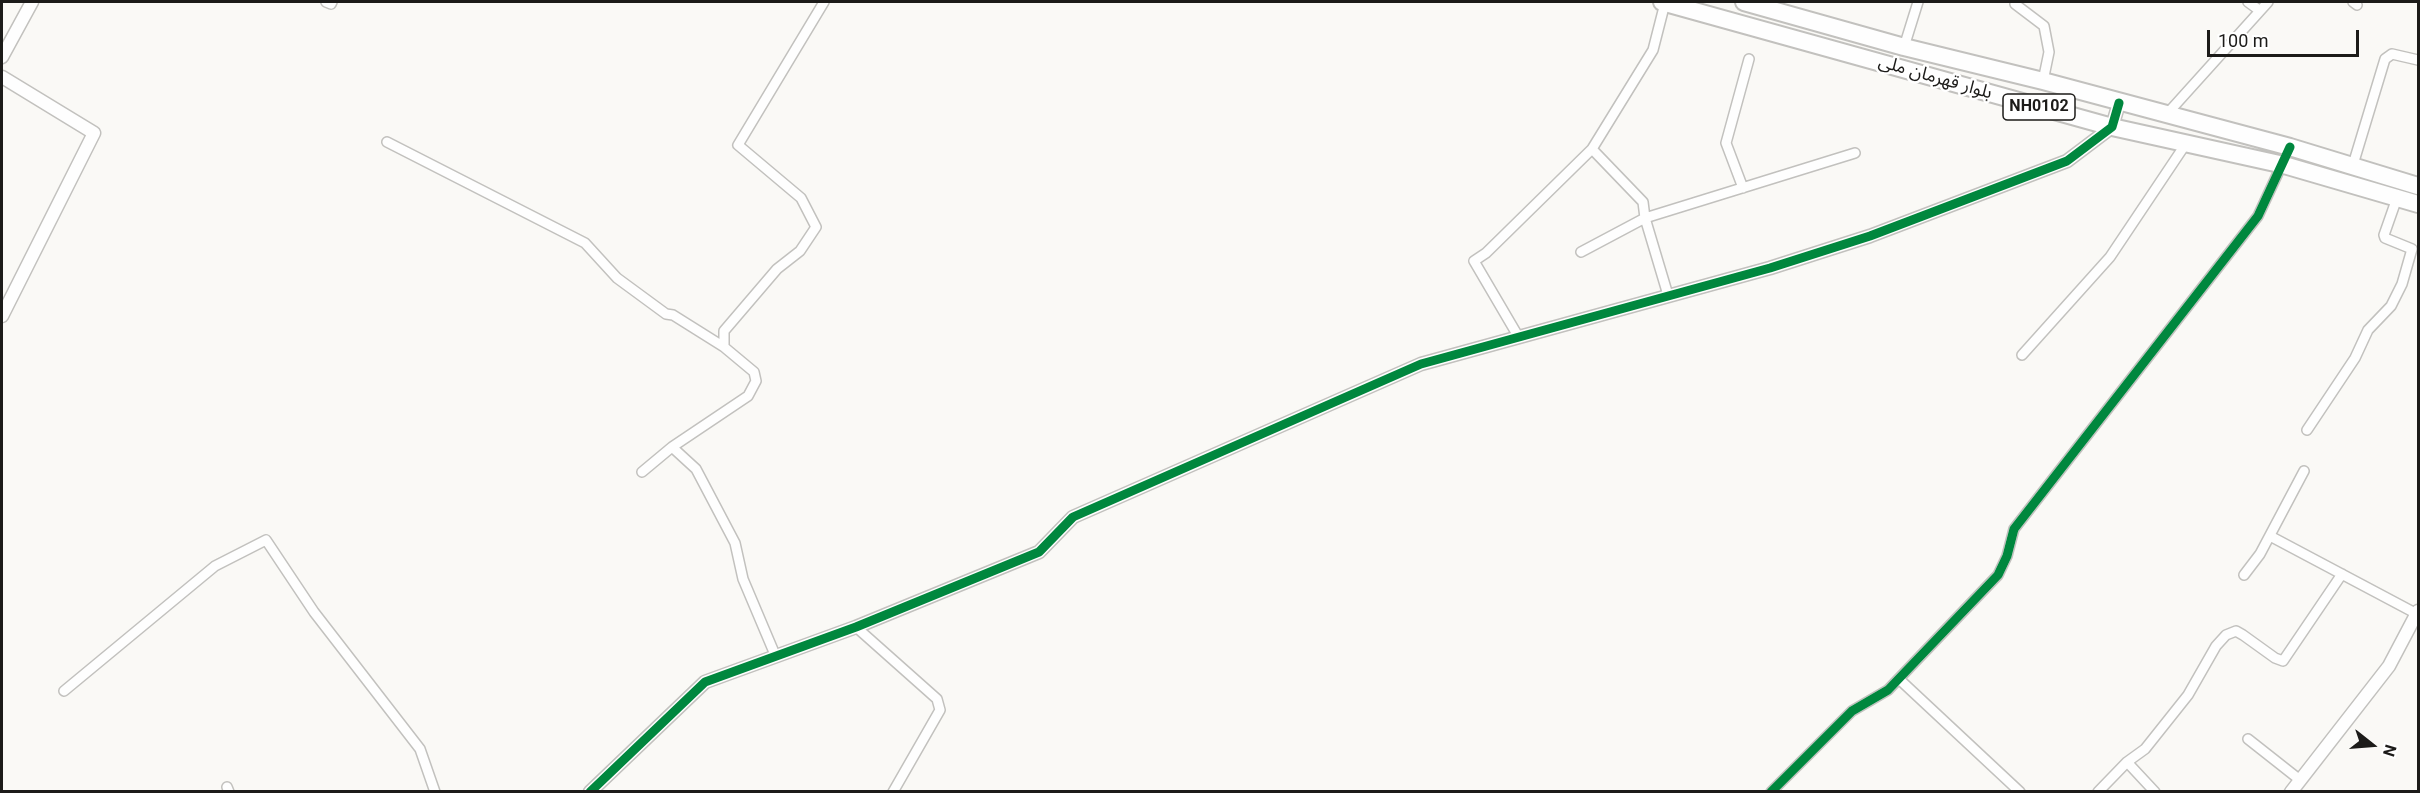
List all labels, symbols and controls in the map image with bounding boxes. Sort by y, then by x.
scale bar [2210,18,2362,56]
text: 100 m [2218,30,2269,51]
street label: بلوار قهرمان ملی [1876,51,1994,105]
road number: NH0102 [2003,94,2075,120]
north arrow [2342,715,2402,775]
text: N [2379,742,2400,759]

